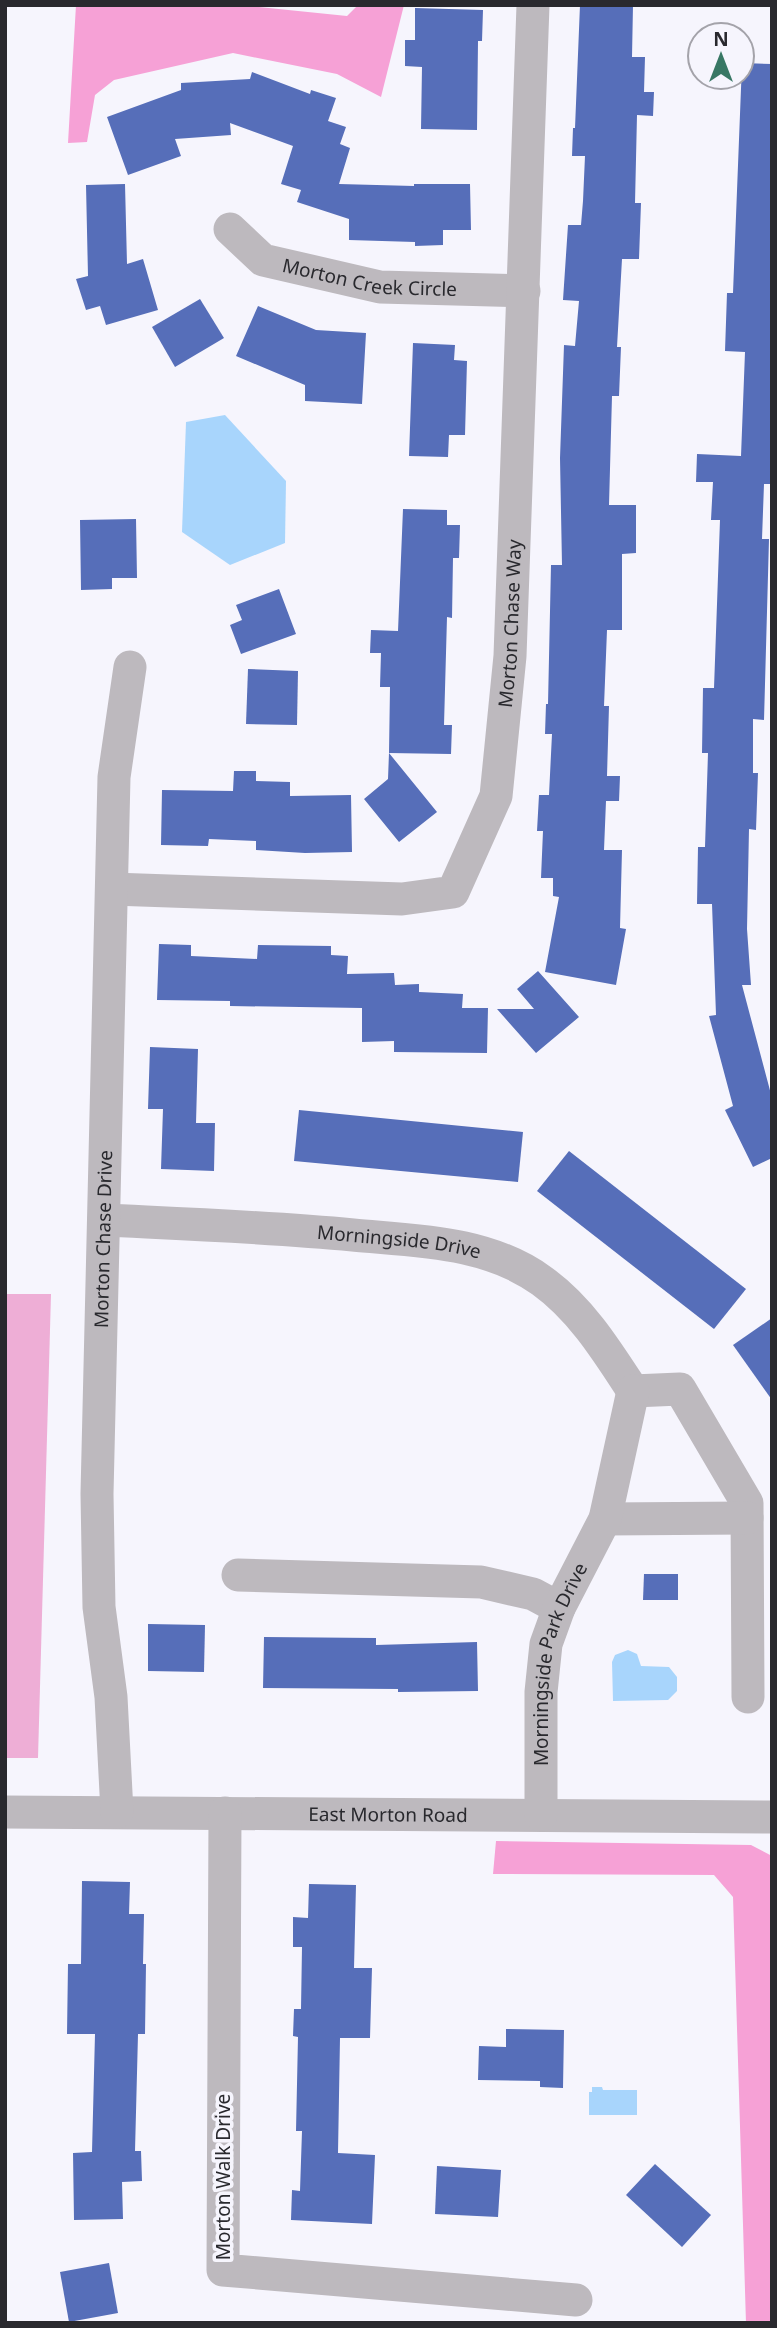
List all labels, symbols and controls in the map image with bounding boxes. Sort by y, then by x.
north arrow [686,21,756,91]
text: N [713,26,729,52]
street label: Morton Creek Circle [280,252,457,302]
street label: Morton Chase Way [492,539,527,709]
street label: Morton Chase Drive [88,1150,118,1328]
street label: Morningside Drive [316,1219,484,1264]
street label: Morningside Park Drive [528,1558,593,1766]
street label: East Morton Road [308,1801,468,1828]
street label: Morton Walk Drive [210,2094,236,2260]

